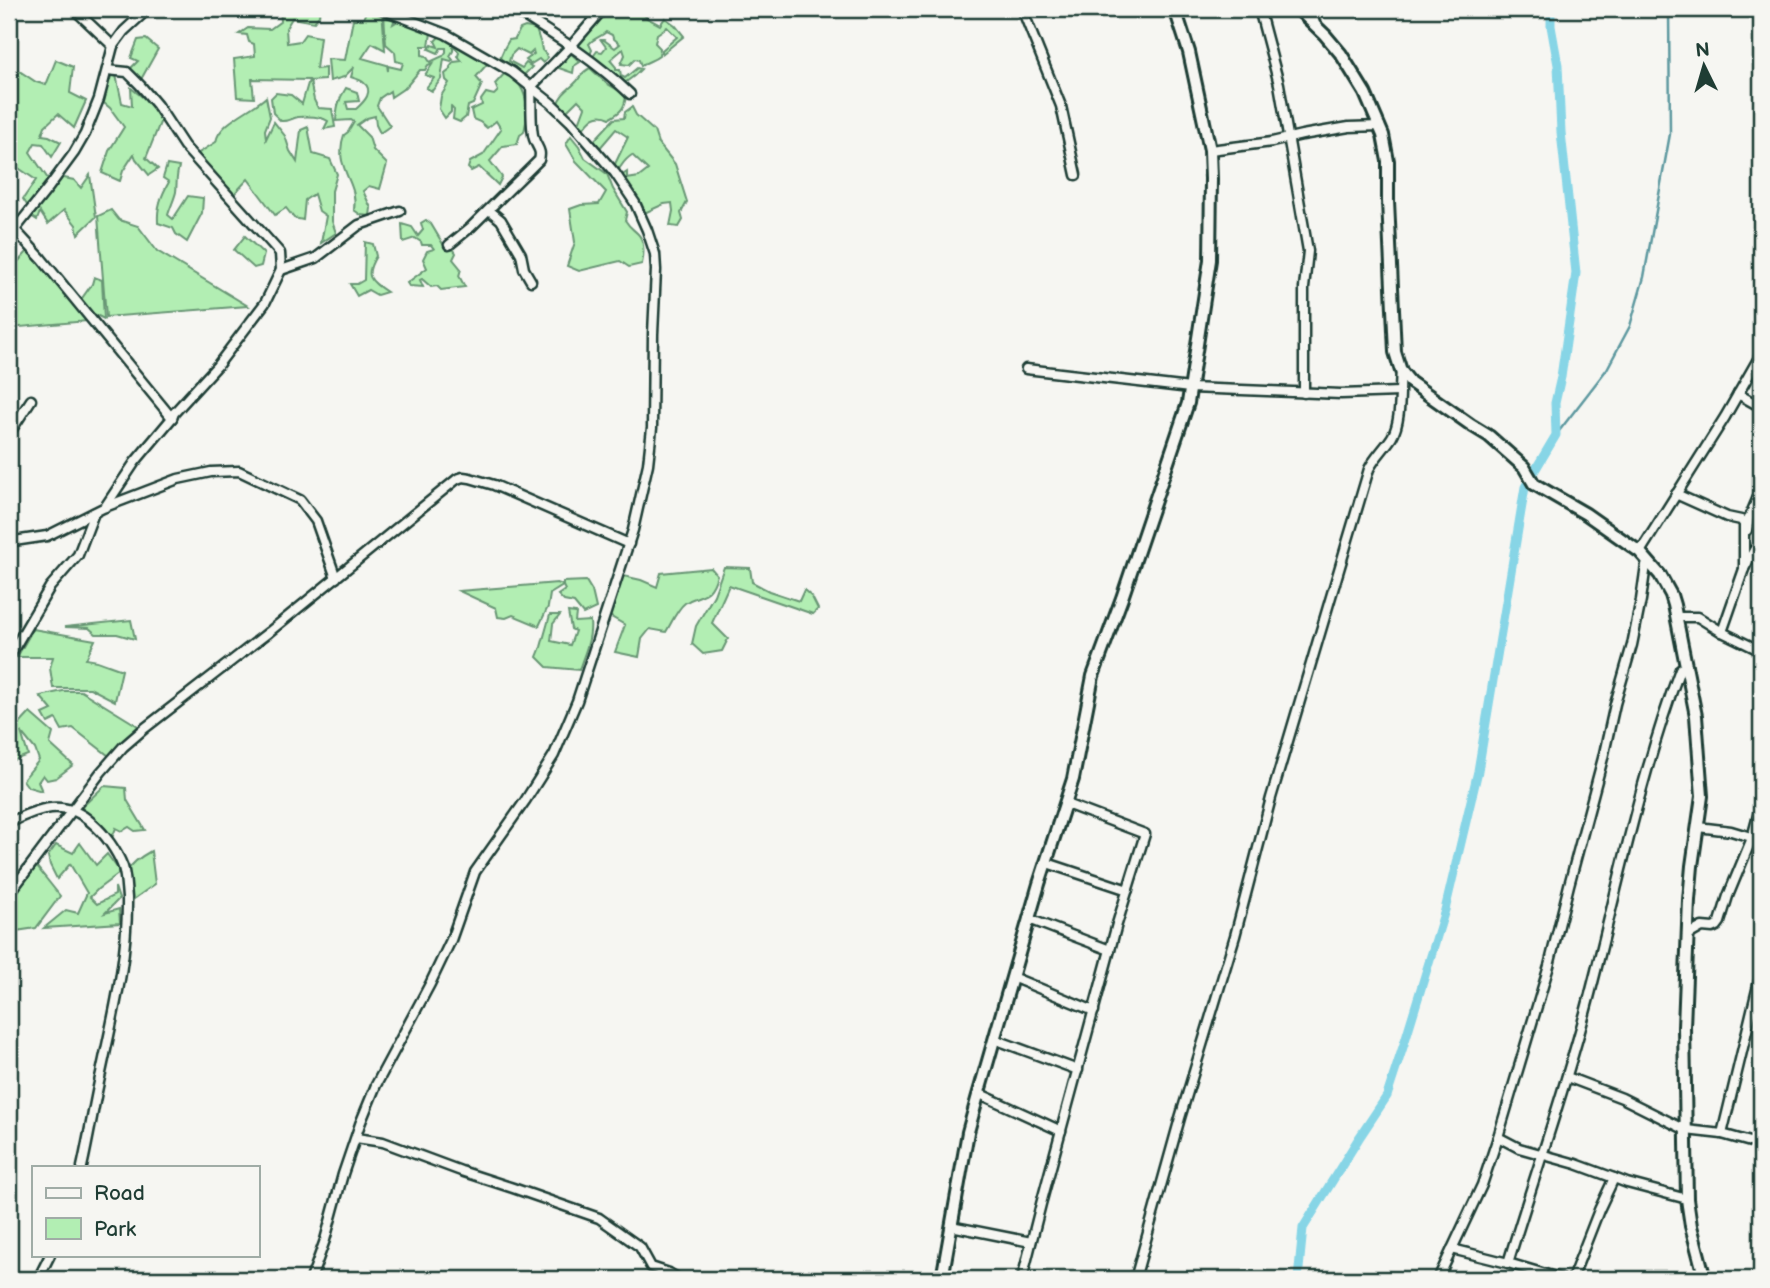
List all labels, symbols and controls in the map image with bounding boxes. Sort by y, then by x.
north arrow [1668,32,1738,102]
text: N [1695,38,1711,63]
legend [32,1166,259,1256]
text: Road [94,1181,145,1206]
text: Park [94,1217,137,1242]

